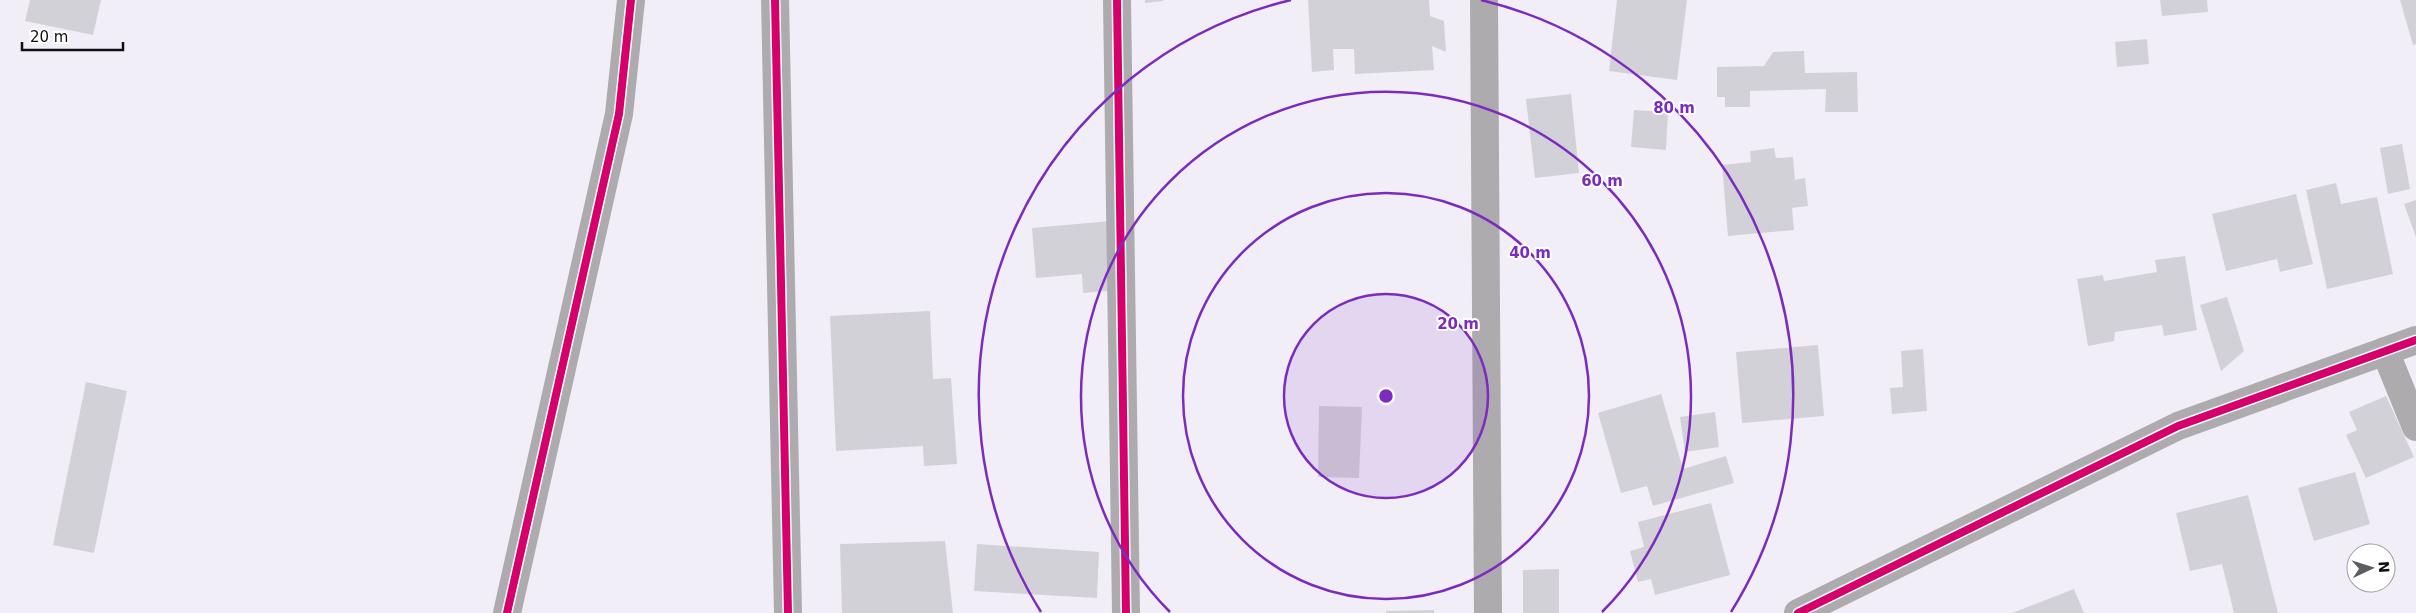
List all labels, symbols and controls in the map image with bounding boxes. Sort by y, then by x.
scale bar [22,20,124,52]
text: 20 m [30,28,68,46]
text: 80 m [1653,99,1695,117]
text: 60 m [1581,172,1623,190]
text: 40 m [1509,244,1551,262]
text: 20 m [1437,315,1479,333]
centre of rings [1377,387,1395,405]
north arrow [2346,543,2396,593]
text: N [2376,561,2392,573]

